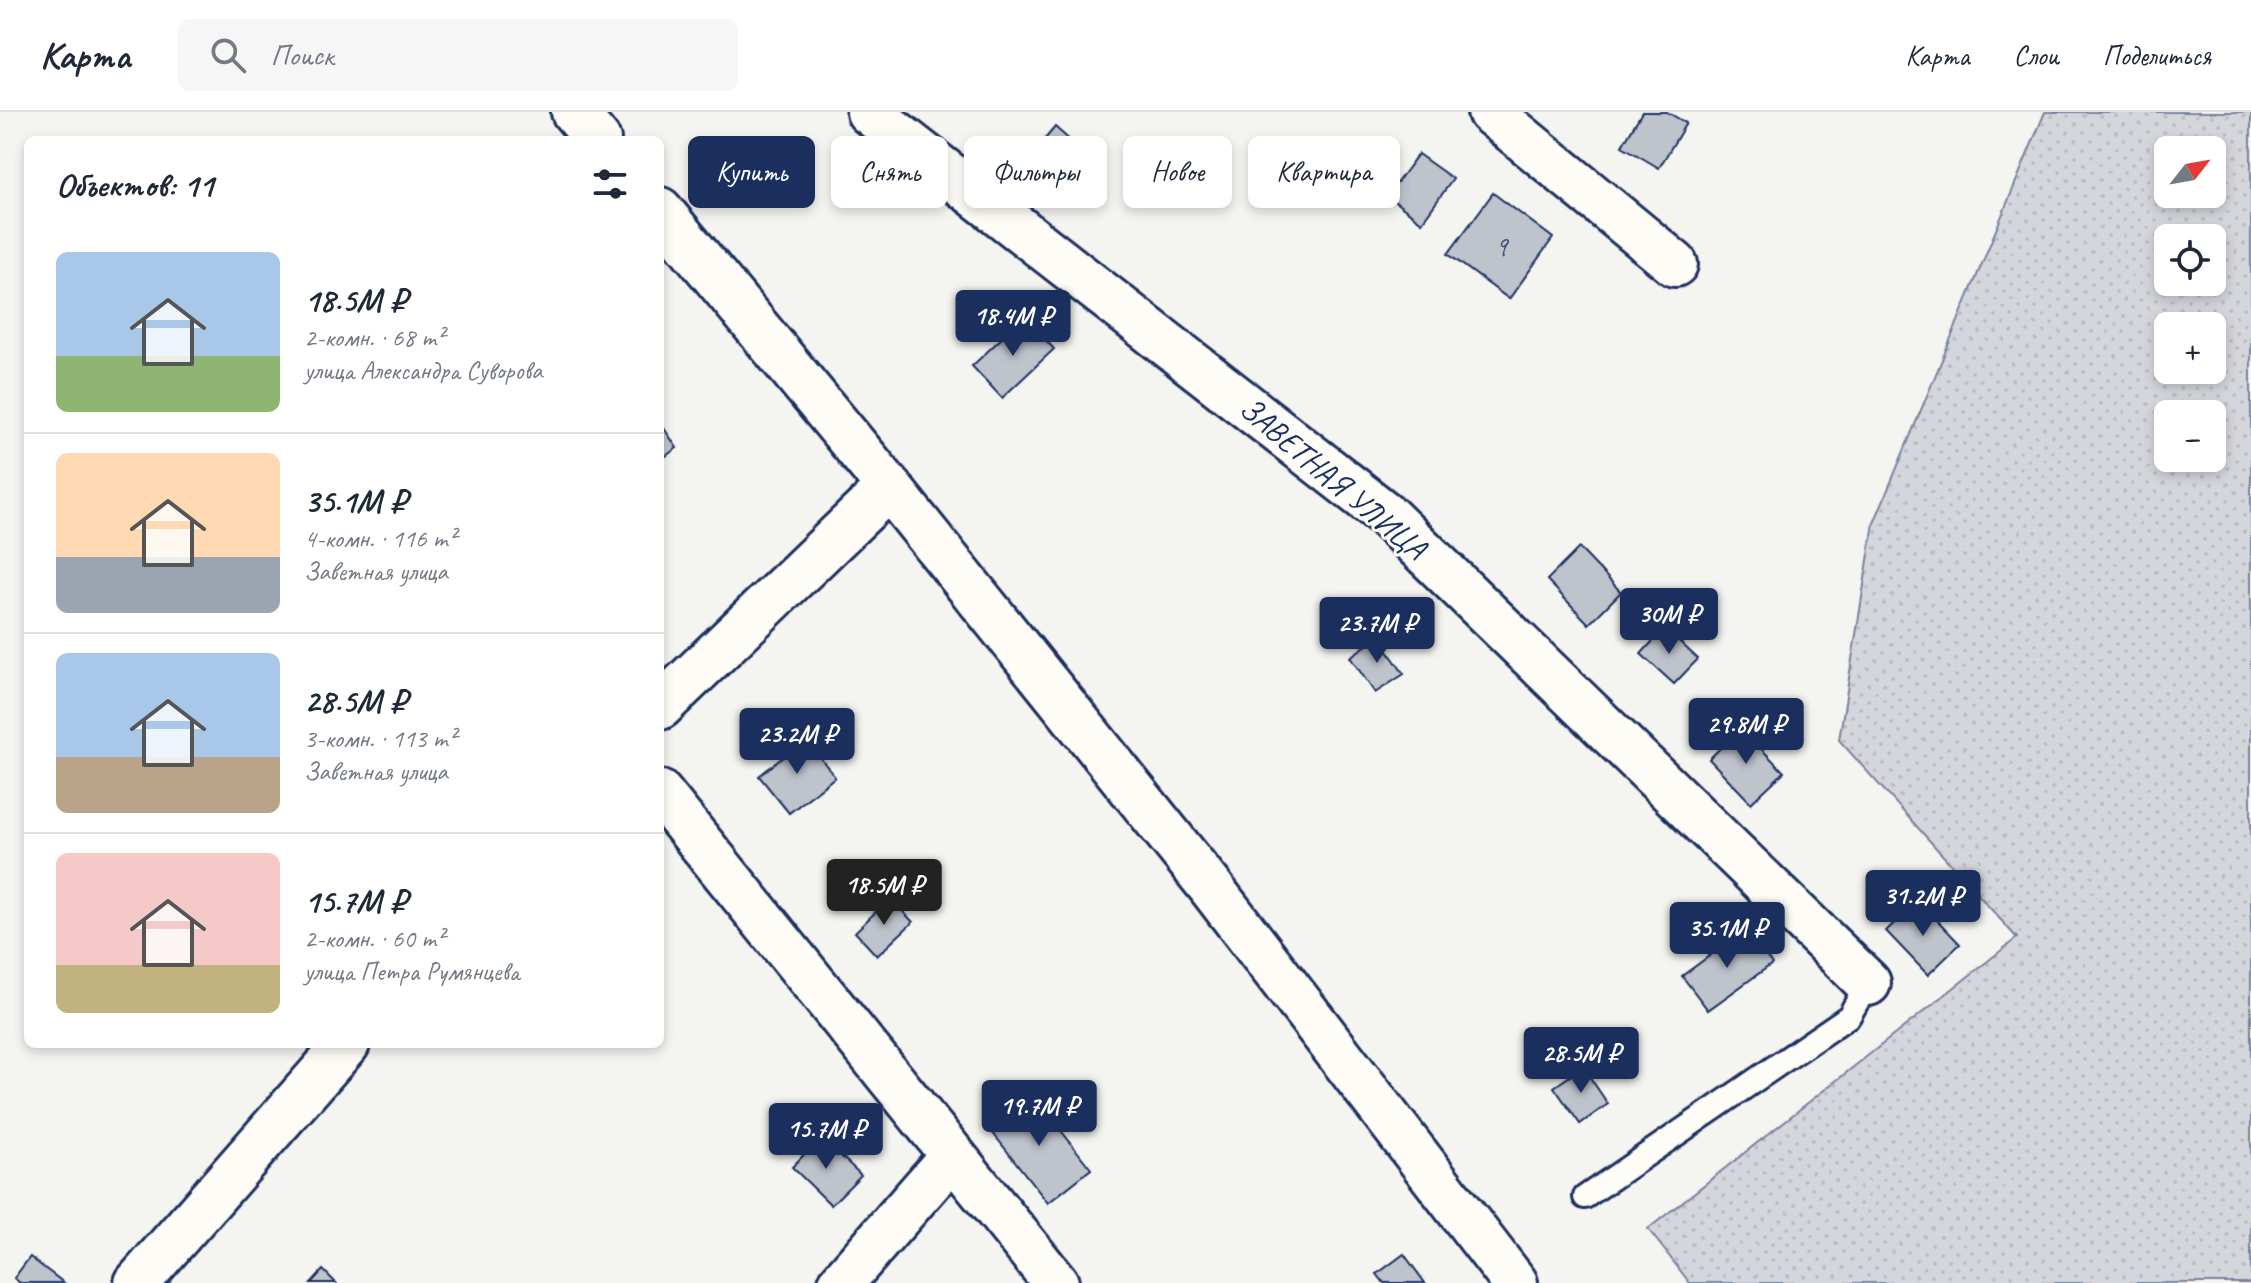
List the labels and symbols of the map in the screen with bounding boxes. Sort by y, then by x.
north arrow [2154,136,2226,208]
house number: 9 [1495,229,1510,264]
pin: 18.4M ₽ [939,290,1087,358]
street label: ЗАВЕТНАЯ УЛИЦА [1231,388,1436,569]
pin: 30M ₽ [1613,588,1725,656]
pin: 23.7M ₽ [1303,597,1451,665]
pin: 29.8M ₽ [1672,698,1820,766]
pin: 23.2M ₽ [723,708,871,776]
pin: 18.5M ₽ [810,859,958,927]
pin: 31.2M ₽ [1849,870,1997,938]
pin: 35.1M ₽ [1653,902,1801,970]
pin: 28.5M ₽ [1507,1027,1655,1095]
pin: 19.7M ₽ [965,1080,1113,1148]
pin: 15.7M ₽ [752,1103,900,1171]

